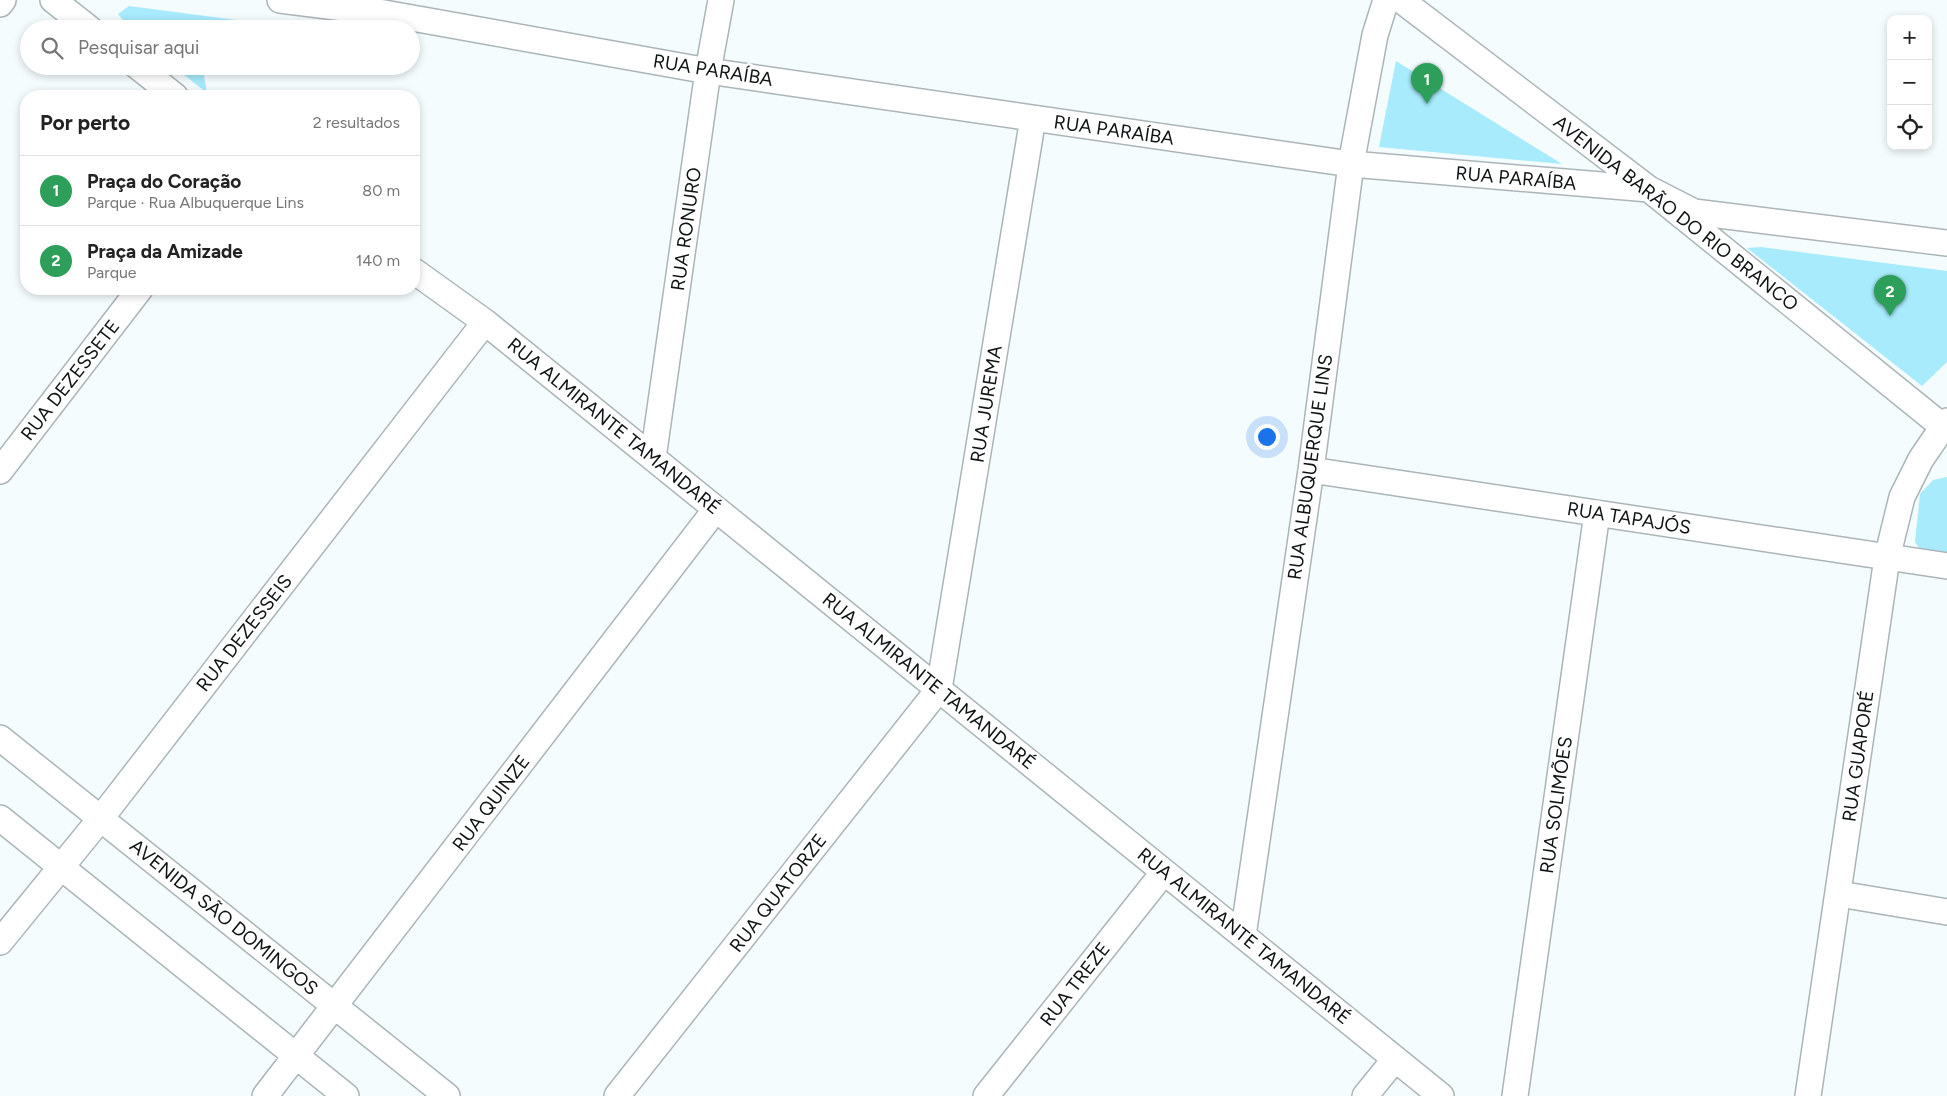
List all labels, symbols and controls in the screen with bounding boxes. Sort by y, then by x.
map controls [1887,15,1932,150]
button: + [1887,15,1932,60]
search box [20,20,420,75]
icon: search [38,34,66,62]
text: Pesquisar aqui [78,36,199,59]
street label: RUA PARAÍBA [651,49,775,91]
button: − [1887,60,1932,105]
pin: 1 [1411,63,1443,104]
button: locate [1887,105,1932,150]
text: Por perto [40,110,130,135]
street label: RUA PARAÍBA [1052,110,1176,150]
street label: AVENIDA BARÃO DO RIO BRANCO [1549,110,1803,316]
text: 2 resultados [313,113,400,132]
street label: RUA PARAÍBA [1455,161,1577,195]
street label: RUA RONURO [666,166,706,292]
text: Praça do Coração [87,170,241,193]
text: 1 [53,181,59,200]
text: 80 m [362,181,400,200]
text: Parque · Rua Albuquerque Lins [87,193,304,212]
text: Praça da Amizade [87,240,243,263]
text: 2 [51,251,61,270]
text: 140 m [356,251,400,270]
text: Parque [87,263,137,282]
pin: 2 [1874,275,1906,316]
street label: RUA DEZESSETE [16,315,124,445]
street label: RUA ALMIRANTE TAMANDARÉ [503,333,725,519]
street label: RUA JUREMA [965,344,1007,464]
street label: RUA ALBUQUERQUE LINS [1283,353,1337,581]
your location [1254,424,1280,450]
street label: RUA TAPAJÓS [1565,497,1693,539]
street label: RUA DEZESSEIS [191,570,297,696]
street label: RUA ALMIRANTE TAMANDARÉ [818,588,1040,774]
street label: RUA GUAPORÉ [1837,689,1879,823]
street label: RUA SOLIMÕES [1535,735,1577,875]
street label: RUA QUINZE [447,750,535,856]
street label: RUA QUATORZE [725,829,831,957]
street label: AVENIDA SÃO DOMINGOS [125,834,323,1000]
street label: RUA ALMIRANTE TAMANDARÉ [1133,843,1355,1029]
street label: RUA TREZE [1035,938,1115,1030]

